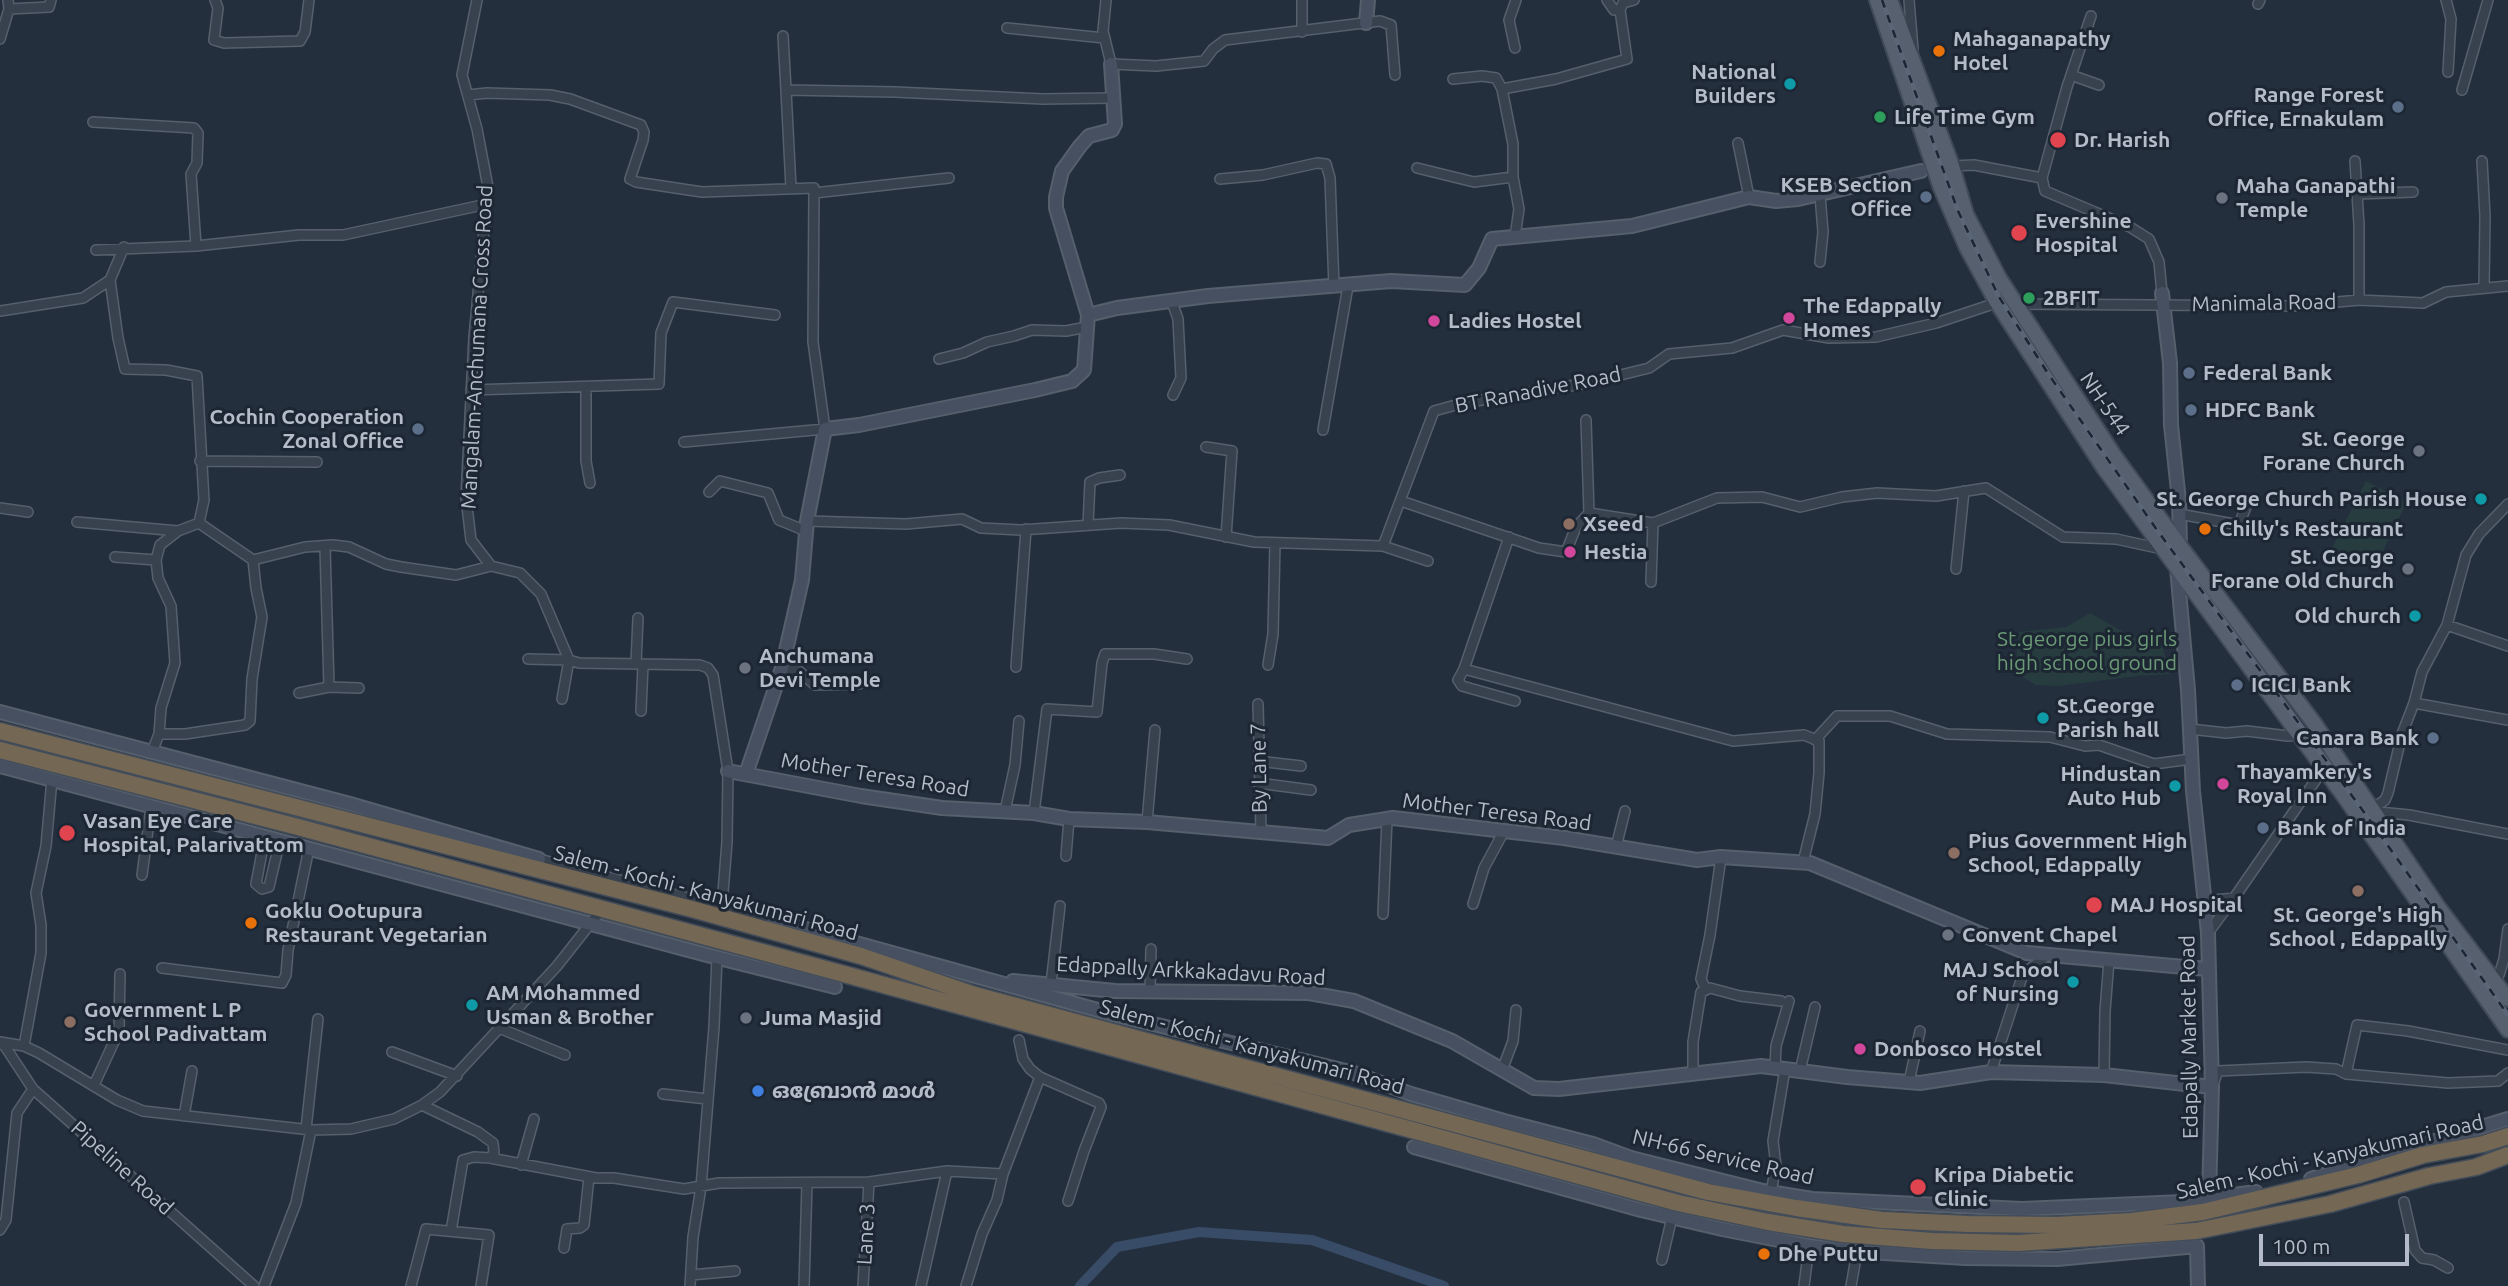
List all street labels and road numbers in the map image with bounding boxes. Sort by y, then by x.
street label: Mangalam-Anchumana Cross Road [456,184,498,510]
street label: Manimala Road [2191,289,2337,317]
street label: BT Ranadive Road [1453,362,1623,418]
street label: NH-544 [2075,367,2135,441]
street label: By Lane 7 [1246,723,1272,813]
street label: Mother Teresa Road [779,748,971,802]
street label: Mother Teresa Road [1401,788,1593,836]
street label: Salem - Kochi - Kanyakumari Road [551,840,861,946]
street label: Edapally Market Road [2175,935,2203,1139]
street label: Edappally Arkkakadavu Road [1056,951,1326,991]
street label: Salem - Kochi - Kanyakumari Road [1097,994,1407,1100]
street label: Salem - Kochi - Kanyakumari Road [2174,1109,2486,1205]
street label: Pipeline Road [66,1115,178,1221]
street label: NH-66 Service Road [1630,1124,1816,1190]
street label: Lane 3 [852,1203,880,1265]

